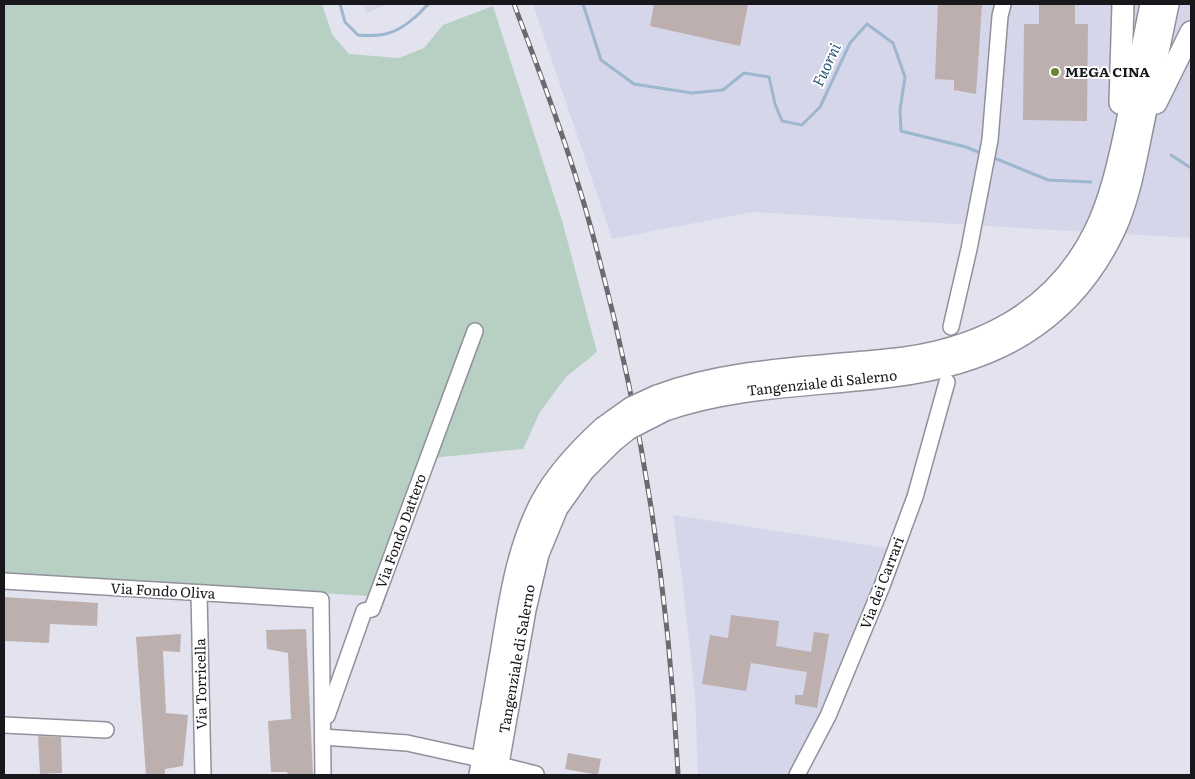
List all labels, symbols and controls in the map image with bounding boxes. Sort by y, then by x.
water label: Fuorni [806,38,846,90]
place label: MEGA CINA [1065,61,1150,81]
marker: MEGA CINA [1049,66,1061,78]
street label: Tangenziale di Salerno [746,364,898,400]
street label: Via Fondo Dattero [370,470,430,591]
street label: Via dei Carrari [854,533,908,632]
street label: Via Fondo Oliva [110,577,216,603]
street label: Tangenziale di Salerno [493,583,539,735]
street label: Via Torricella [189,638,211,730]

